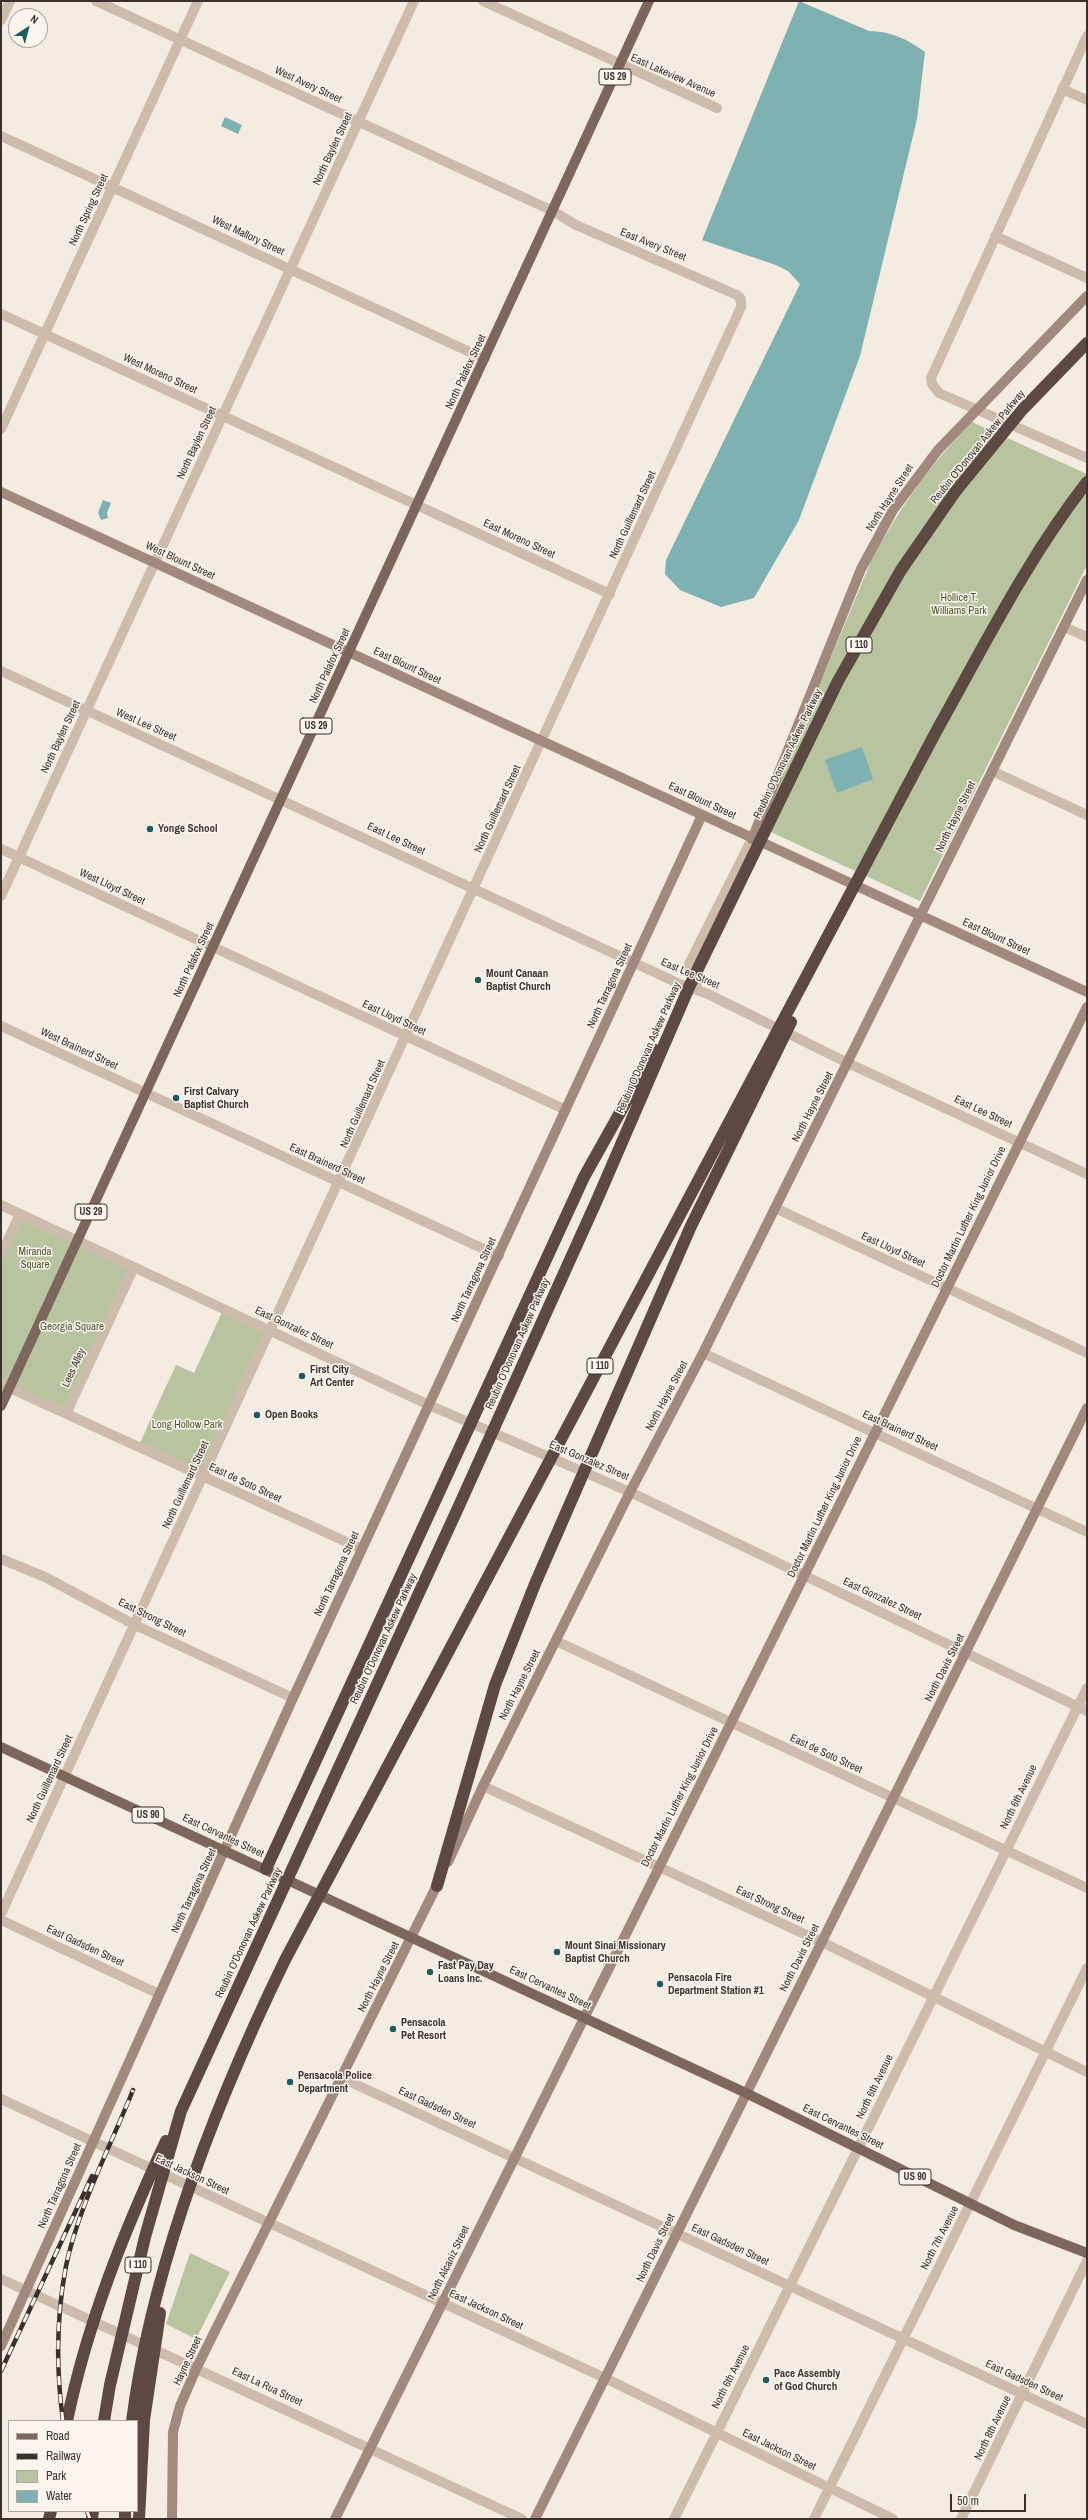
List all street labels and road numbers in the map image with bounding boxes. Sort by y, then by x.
street label: East Lakeview Avenue [628,51,718,101]
street label: West Avery Street [272,64,344,106]
road number: US 29 [599,69,631,85]
street label: North Baylen Street [310,111,356,187]
street label: North Spring Street [67,172,111,248]
street label: West Mallory Street [210,213,286,259]
street label: East Avery Street [618,226,688,264]
street label: North Palafox Street [443,332,489,412]
street label: West Moreno Street [121,351,199,397]
street label: Reubin O'Donovan Askew Parkway [928,387,1028,507]
street label: North Baylen Street [174,405,220,481]
street label: North Hayne Street [863,462,917,534]
street label: North Guillemard Street [607,469,659,561]
street label: East Moreno Street [481,517,557,561]
street label: West Blount Street [143,539,217,583]
street label: North Palafox Street [307,626,353,706]
road number: I 110 [846,637,872,653]
street label: East Blount Street [371,645,443,687]
street label: Reubin O'Donovan Askew Parkway [751,687,825,821]
street label: North Baylen Street [38,699,84,775]
street label: West Lee Street [114,706,178,744]
road number: US 29 [300,718,332,734]
street label: North Guillemard Street [472,763,524,855]
street label: North Hayne Street [933,779,979,855]
street label: East Blount Street [666,780,738,822]
street label: East Lee Street [365,820,427,858]
street label: West Lloyd Street [77,866,147,908]
street label: East Blount Street [960,916,1032,958]
street label: North Palafox Street [171,920,217,1000]
street label: North Tarragona Street [585,942,635,1030]
street label: East Lee Street [659,956,721,992]
street label: Reubin O'Donovan Askew Parkway [614,980,684,1116]
street label: East Lloyd Street [360,998,428,1038]
street label: West Brainerd Street [38,1025,120,1073]
street label: North Guillemard Street [338,1058,388,1150]
street label: North Hayne Street [790,1070,836,1144]
street label: East Lee Street [952,1093,1014,1131]
street label: East Brainerd Street [287,1141,367,1187]
street label: Doctor Martin Luther King Junior Drive [929,1144,1009,1290]
road number: US 29 [75,1204,107,1220]
street label: East Lloyd Street [859,1230,927,1270]
street label: North Tarragona Street [449,1236,499,1324]
street label: Reubin O'Donovan Askew Parkway [483,1276,553,1412]
street label: East Gonzalez Street [253,1304,335,1352]
street label: Lees Alley [59,1346,89,1390]
road number: I 110 [587,1358,613,1374]
street label: North Hayne Street [643,1359,691,1433]
street label: East Brainerd Street [860,1408,940,1454]
street label: Doctor Martin Luther King Junior Drive [785,1434,865,1580]
street label: East Gonzalez Street [547,1438,631,1484]
street label: North Guillemard Street [160,1439,212,1531]
street label: East de Soto Street [207,1460,283,1506]
street label: North Tarragona Street [312,1530,362,1618]
street label: Reubin O'Donovan Askew Parkway [348,1572,420,1706]
street label: East Gonzalez Street [841,1575,923,1623]
street label: East Strong Street [116,1596,188,1640]
street label: North Davis Street [922,1632,968,1704]
street label: North Hayne Street [497,1648,543,1722]
street label: Doctor Martin Luther King Junior Drive [639,1725,721,1869]
street label: East de Soto Street [788,1731,864,1777]
street label: North Guillemard Street [24,1733,76,1825]
street label: North 6th Avenue [998,1763,1040,1831]
road number: US 90 [132,1807,164,1823]
street label: East Cervantes Street [180,1811,266,1861]
street label: North Tarragona Street [169,1847,219,1935]
street label: Reubin O'Donovan Askew Parkway [213,1866,285,2000]
street label: East Strong Street [734,1883,806,1927]
street label: East Gadsden Street [44,1922,126,1970]
street label: North Davis Street [777,1922,823,1994]
street label: North Hayne Street [356,1940,402,2014]
street label: East Cervantes Street [507,1963,593,2013]
street label: North 6th Avenue [854,2053,896,2121]
street label: East Gadsden Street [396,2084,478,2132]
street label: East Cervantes Street [800,2102,886,2152]
street label: North Tarragona Street [35,2141,85,2231]
street label: East Jackson Street [153,2152,231,2198]
road number: US 90 [899,2169,931,2185]
street label: North 7th Avenue [918,2204,962,2272]
street label: North Davis Street [634,2212,678,2284]
street label: East Gadsden Street [689,2221,771,2269]
street label: North Alcaniz Street [425,2224,473,2302]
road number: I 110 [125,2257,151,2273]
street label: East Jackson Street [447,2287,525,2333]
street label: Hayne Street [171,2334,205,2388]
street label: North 6th Avenue [709,2343,753,2411]
street label: East Gadsden Street [983,2357,1065,2405]
street label: East La Rua Street [230,2365,304,2409]
street label: North 8th Avenue [972,2394,1014,2462]
street label: East Jackson Street [740,2426,818,2474]

